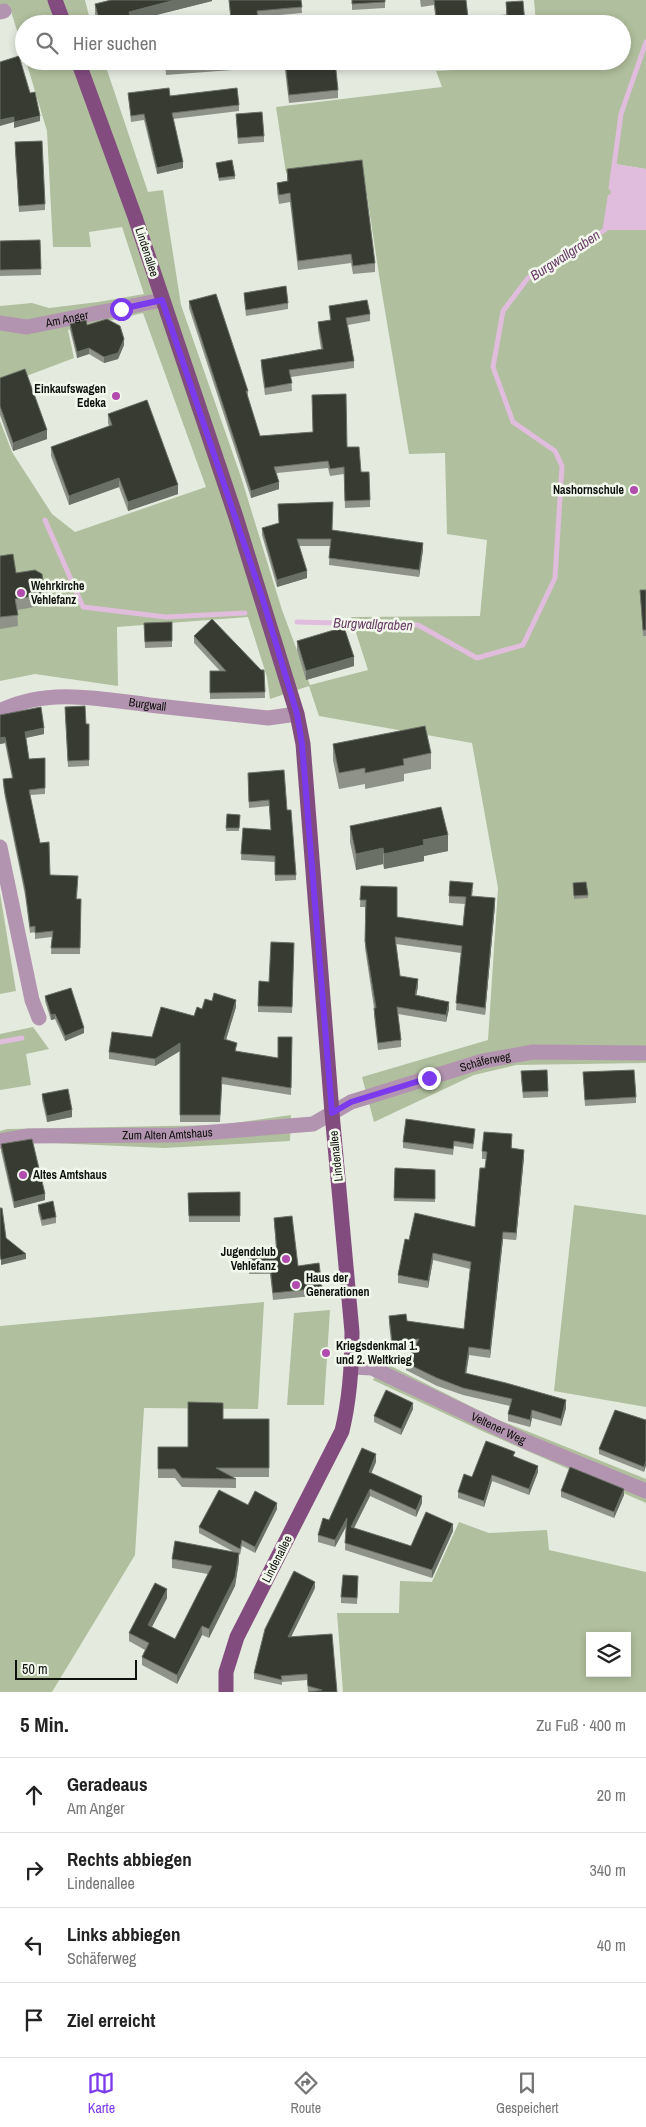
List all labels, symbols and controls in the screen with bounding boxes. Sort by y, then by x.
search box [15,15,631,70]
icon: search [33,29,61,57]
text: Hier suchen [73,30,157,56]
street label: Lindenallee [132,225,162,279]
water label: Burgwallgraben [527,226,603,284]
route start [110,298,133,321]
street label: Am Anger [43,307,90,331]
place label: Einkaufswagen Edeka [34,381,107,411]
marker: Einkaufswagen Edeka [110,390,122,402]
place label: Nashornschule [553,482,625,498]
marker: Nashornschule [628,484,640,496]
place label: Wehrkirche Vehlefanz [31,578,85,608]
marker: Wehrkirche Vehlefanz [15,587,27,599]
water label: Burgwallgraben [333,614,413,634]
street label: Burgwall [128,694,167,715]
street label: Schäferweg [458,1048,512,1076]
route end [418,1067,441,1090]
street label: Zum Alten Amtshaus [122,1124,213,1143]
street label: Lindenallee [325,1130,347,1182]
place label: Altes Amtshaus [33,1167,108,1183]
marker: Altes Amtshaus [17,1169,29,1181]
place label: Jugendclub Vehlefanz [221,1244,276,1274]
marker: Jugendclub Vehlefanz [280,1253,292,1265]
place label: Haus der Generationen [306,1270,369,1300]
marker: Haus der Generationen [290,1279,302,1291]
place label: Kriegsdenkmal 1. und 2. Weltkrieg [336,1338,418,1368]
marker: Kriegsdenkmal 1. und 2. Weltkrieg [320,1347,332,1359]
street label: Veltener Weg [468,1408,529,1448]
street label: Lindenallee [258,1533,296,1585]
map controls [586,1632,631,1677]
button: layers [586,1632,631,1677]
scale bar [15,1657,138,1680]
text: 50 m [22,1660,48,1678]
text: 5 Min. [20,1710,69,1739]
text: Zu Fuß · 400 m [536,1714,626,1736]
text: Geradeaus [67,1771,148,1797]
icon: ahead [20,1781,48,1809]
text: 20 m [597,1784,626,1806]
text: Am Anger [67,1797,125,1819]
text: Rechts abbiegen [67,1846,192,1872]
icon: right [20,1856,48,1884]
text: 340 m [590,1859,626,1881]
text: Lindenallee [67,1872,135,1894]
text: Links abbiegen [67,1921,180,1947]
icon: left [20,1931,48,1959]
text: 40 m [597,1934,626,1956]
text: Schäferweg [67,1947,136,1969]
icon: arrive [20,2006,48,2034]
text: Ziel erreicht [67,2007,155,2033]
tab: Karte [87,2069,115,2117]
tab: Route [290,2069,321,2117]
tab: Gespeichert [496,2069,559,2117]

